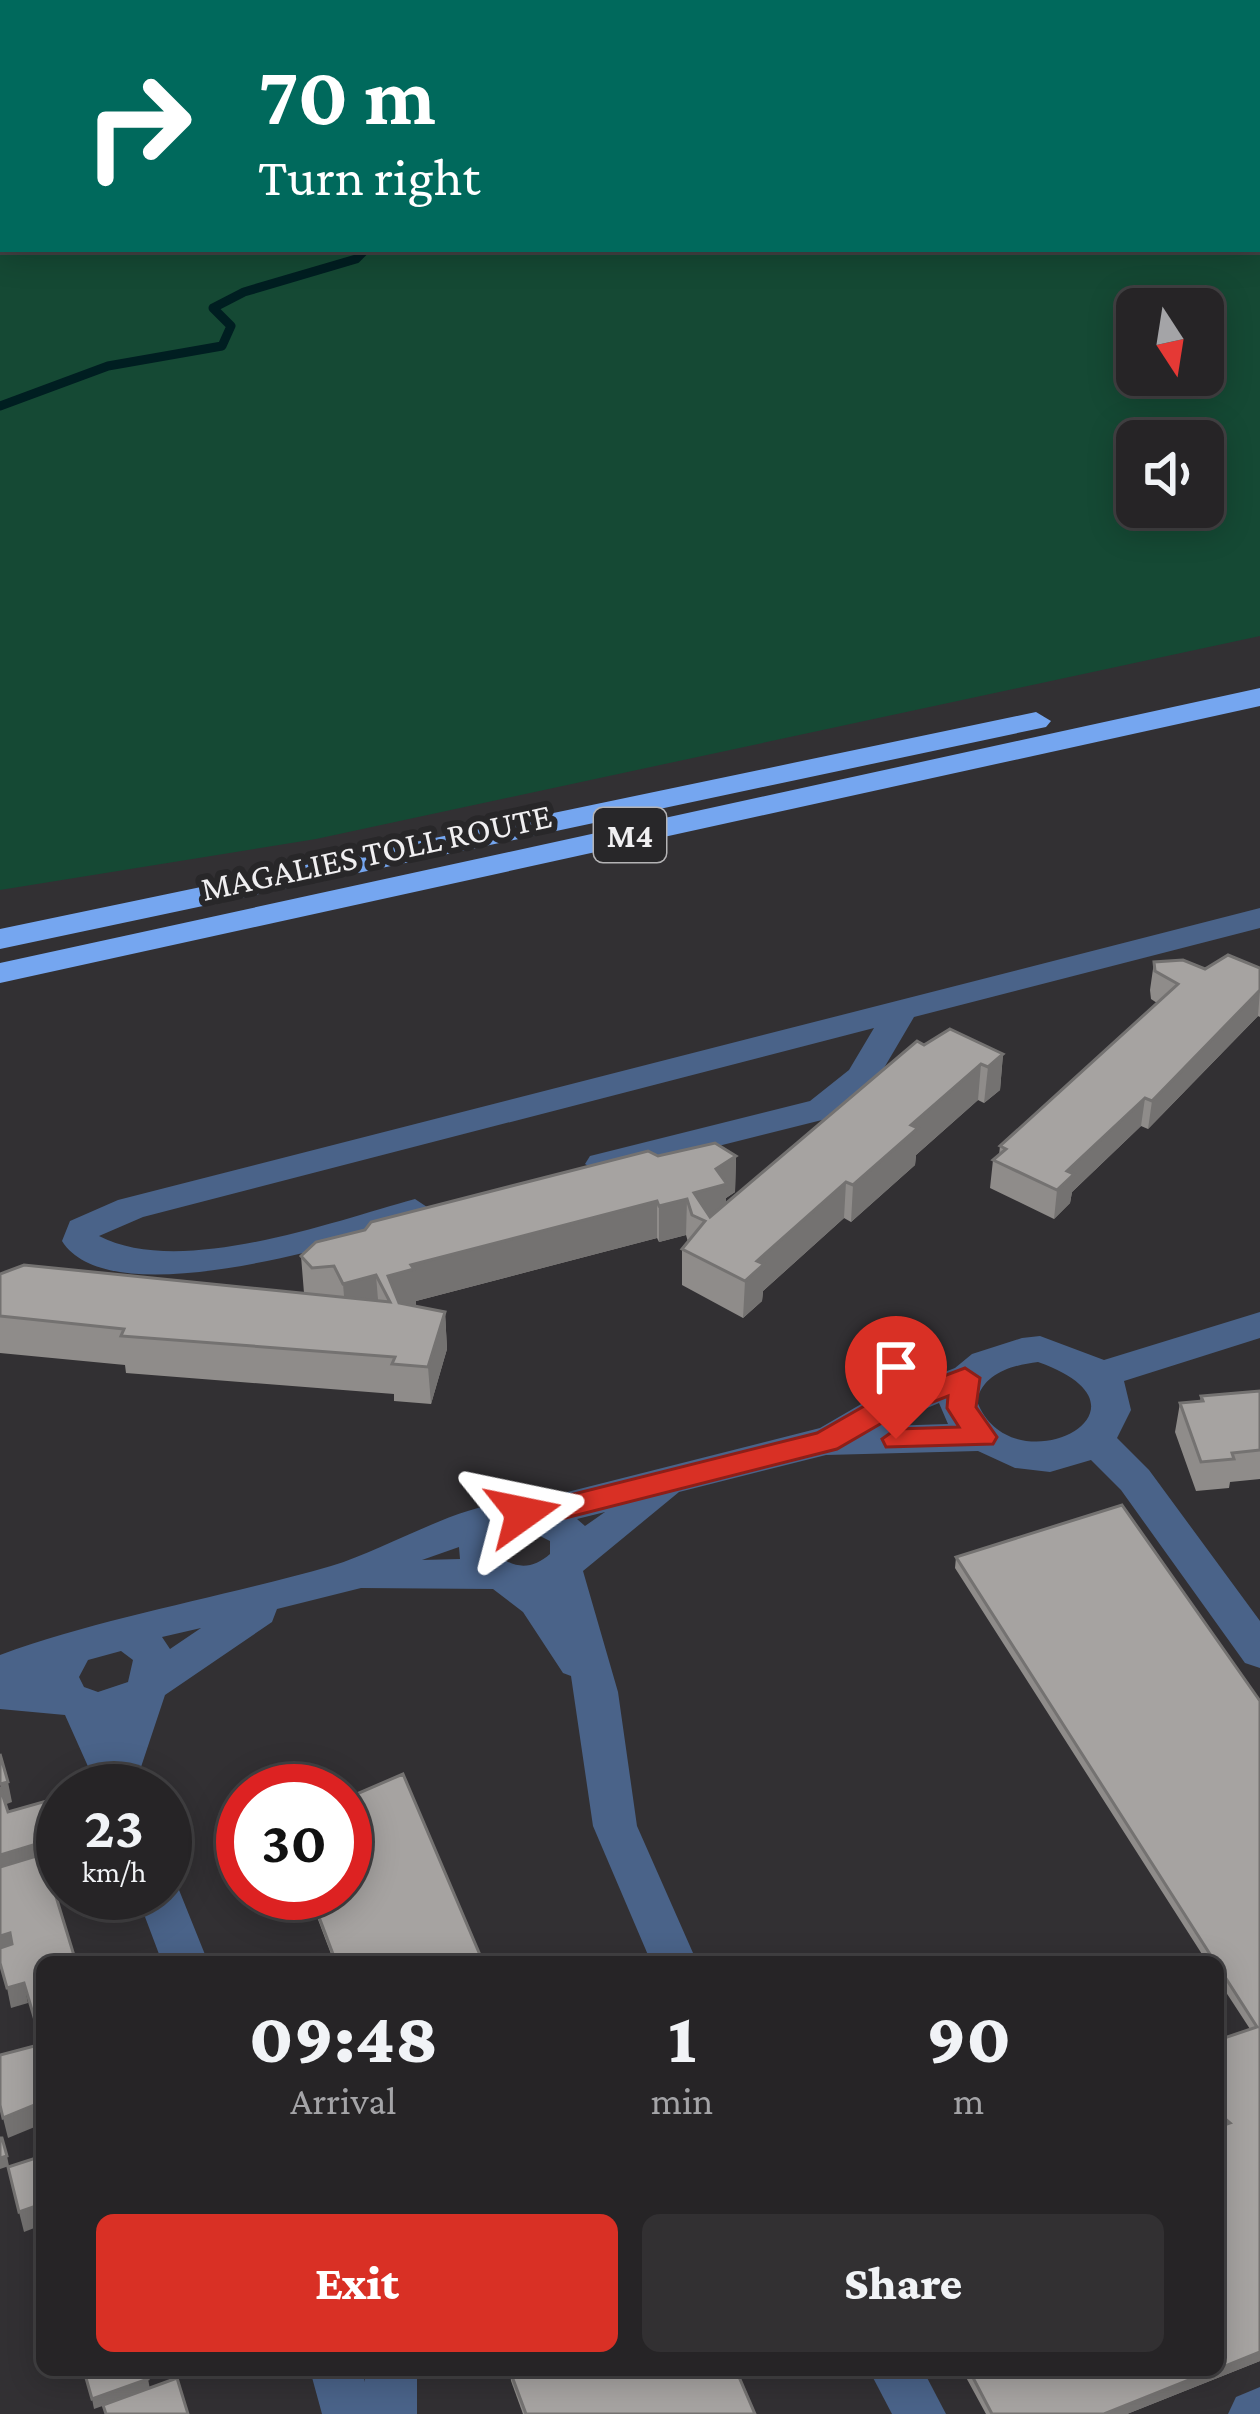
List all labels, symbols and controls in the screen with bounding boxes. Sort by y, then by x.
icon: right [60,48,216,204]
text: 70 m [258,49,436,142]
text: Turn right [258,147,480,207]
north arrow [1116,288,1224,396]
map controls [1116,288,1224,528]
button: sound [1116,420,1224,528]
street label: MAGALIES TOLL ROUTE [197,795,555,909]
road number: M4 [594,808,666,862]
pin [845,1316,947,1439]
icon: arrive [863,1334,929,1400]
position arrow [460,1450,586,1576]
speed limit sign: 30 [216,1764,372,1920]
text: 23 [84,1793,144,1860]
text: km/h [82,1855,146,1888]
text: 09:48 [249,1997,438,2077]
text: 1 [668,1997,696,2077]
text: 90 [926,1997,1011,2077]
text: Arrival [290,2079,396,2122]
text: min [651,2079,713,2122]
text: m [953,2079,984,2122]
button: Exit [96,2214,618,2352]
button: Share [642,2214,1164,2352]

